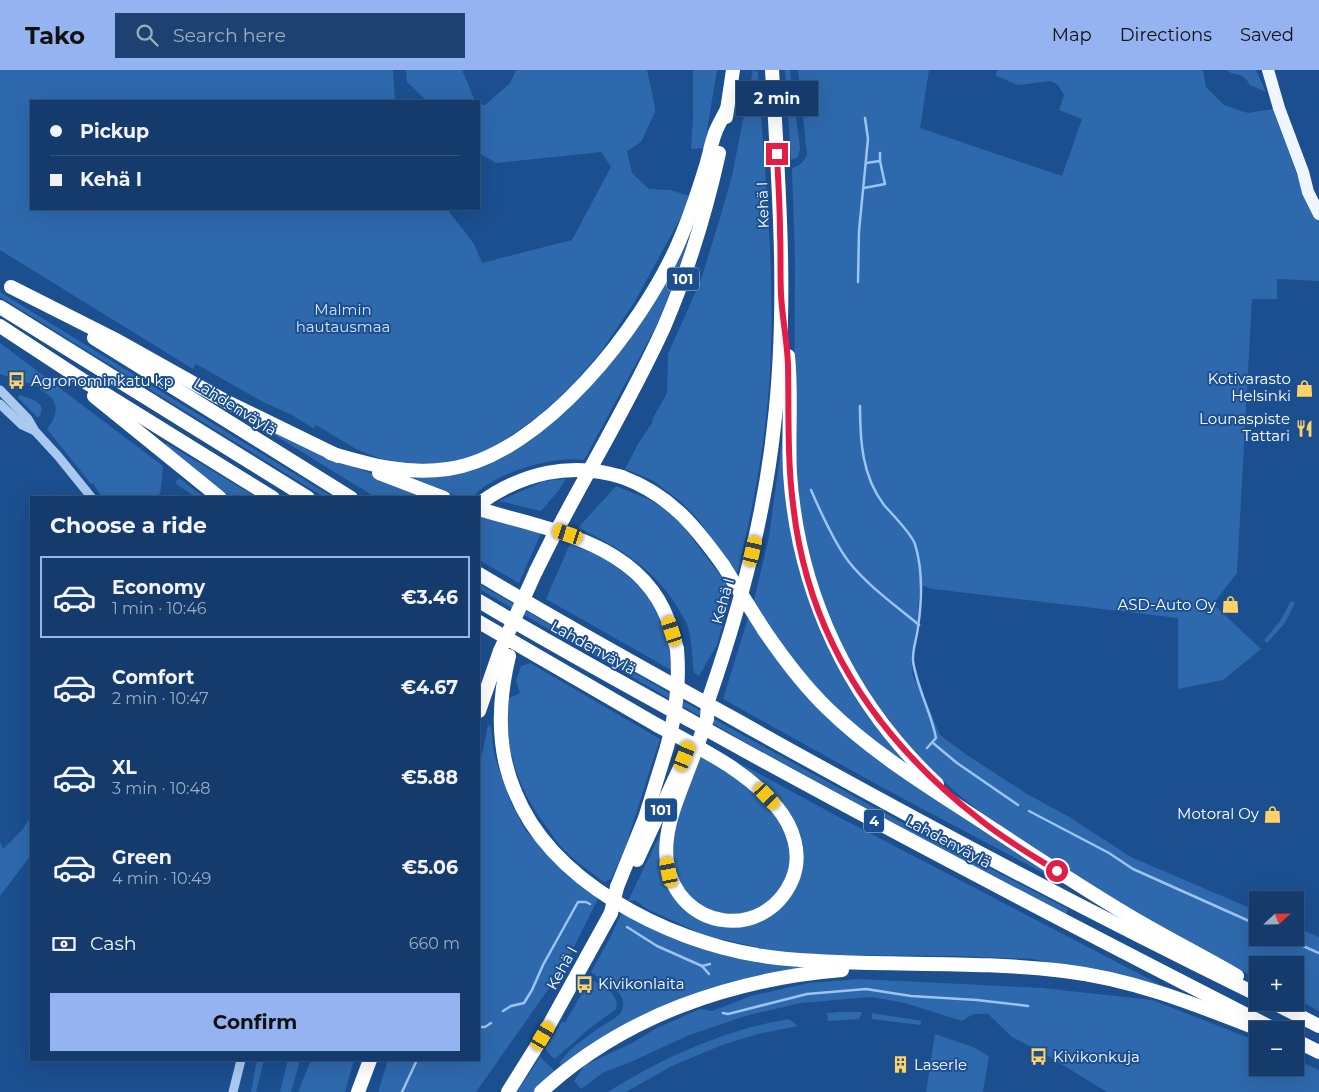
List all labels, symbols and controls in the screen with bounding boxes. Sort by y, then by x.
search box [115,13,465,58]
text: Tako [25,21,85,50]
icon: search [133,21,161,49]
text: Search here [173,24,286,47]
text: Map [1052,24,1092,46]
text: Directions [1120,24,1212,46]
text: Saved [1240,24,1294,46]
callout: 2 min [736,82,818,116]
text: 2 min [754,89,800,108]
text: Pickup [80,120,149,143]
route end [766,143,788,165]
text: Kehä I [80,168,142,191]
street label: Kehä I [752,181,773,229]
road number: 101 [667,268,699,290]
park label: Malmin hautausmaa [296,300,390,336]
place label: Kotivarasto Helsinki [1208,369,1291,405]
bus stop icon: Agronominkatu kp [7,371,27,391]
place label: Agronominkatu kp [31,371,174,390]
street label: Lahdenväylä [190,373,280,440]
shop icon: Kotivarasto Helsinki [1295,378,1315,398]
place label: Lounaspiste Tattari [1199,409,1290,445]
restaurant icon: Lounaspiste Tattari [1294,418,1314,438]
text: Choose a ride [50,512,207,539]
car [551,522,584,546]
car [742,535,763,567]
icon: car [52,575,97,620]
text: Economy [112,576,205,599]
street label: Kehä I [707,576,738,626]
text: €3.46 [401,586,458,609]
place label: ASD-Auto Oy [1117,595,1217,614]
shop icon: ASD-Auto Oy [1220,595,1240,615]
text: 1 min · 10:46 [112,599,207,618]
car [660,614,683,648]
street label: Lahdenväylä [547,616,639,679]
icon: car [52,665,97,710]
text: Comfort [112,666,194,689]
text: €4.67 [401,676,458,699]
text: 2 min · 10:47 [112,689,209,708]
car [672,739,697,773]
icon: car [52,755,97,800]
text: XL [112,756,137,779]
text: €5.88 [401,766,458,789]
text: 3 min · 10:48 [112,779,210,798]
car [751,780,782,812]
road number: 101 [645,798,677,822]
place label: Motoral Oy [1177,804,1260,823]
shop icon: Motoral Oy [1263,804,1283,824]
road number: 4 [864,809,884,832]
street label: Lahdenväylä [902,811,994,872]
icon: car [52,845,97,890]
text: Green [112,846,172,869]
text: €5.06 [402,856,458,879]
car [658,856,679,888]
route start [1046,860,1068,882]
text: 4 min · 10:49 [112,869,211,888]
north arrow [1249,891,1304,946]
map controls [1249,891,1304,1076]
icon: cash [50,930,78,958]
text: Cash [90,932,137,955]
text: 660 m [409,934,460,953]
street label: Kehä I [542,943,581,993]
button: + [1249,956,1304,1011]
bus stop icon: Kivikonlaita [574,974,594,994]
place label: Kivikonlaita [598,974,685,993]
button: Confirm [50,993,460,1051]
car [529,1019,556,1053]
button: − [1249,1021,1304,1076]
bus stop icon: Kivikonkuja [1029,1047,1049,1067]
place label: Kivikonkuja [1053,1047,1140,1066]
building icon: Laserle [890,1055,910,1075]
place label: Laserle [914,1055,967,1074]

